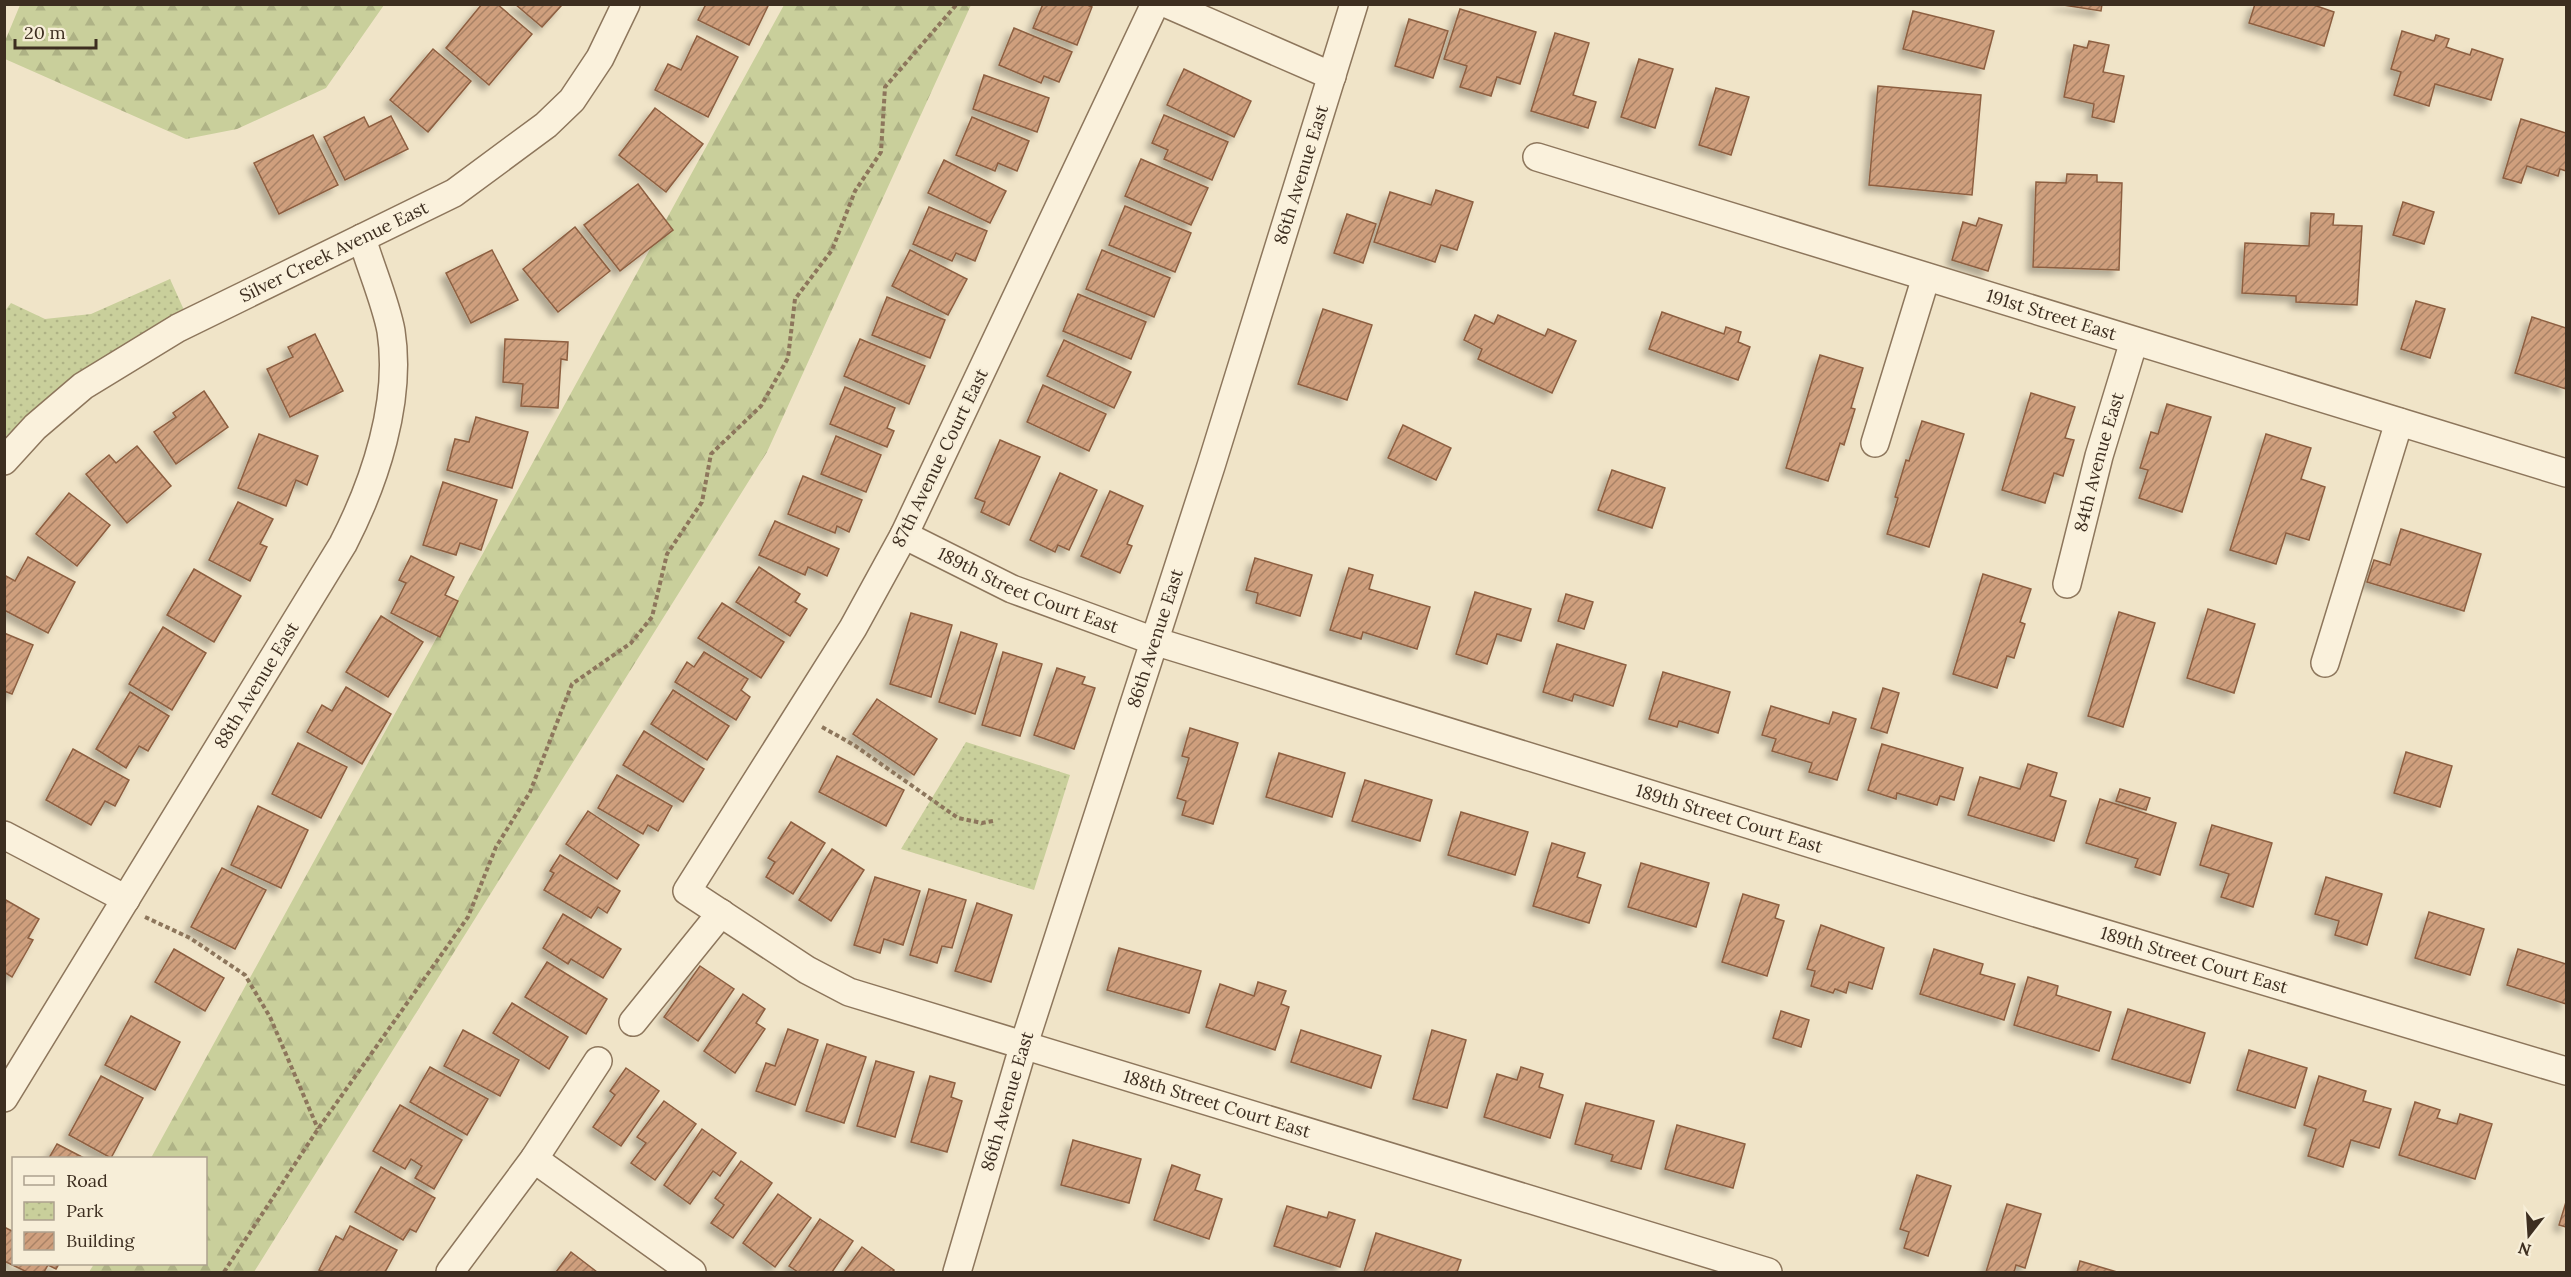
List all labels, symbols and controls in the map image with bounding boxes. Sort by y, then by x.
scale bar [15,12,96,50]
text: 20 m [24,21,66,44]
street label: 86th Avenue East [1268,102,1333,247]
street label: Silver Creek Avenue East [236,195,432,307]
street label: 191st Street East [1983,284,2119,345]
street label: 87th Avenue Court East [886,365,993,551]
street label: 84th Avenue East [2068,389,2129,534]
street label: 189th Street Court East [934,542,1122,638]
street label: 86th Avenue East [1122,566,1188,711]
street label: 88th Avenue East [209,617,304,753]
street label: 189th Street Court East [1633,778,1826,858]
street label: 189th Street Court East [2098,921,2291,998]
street label: 86th Avenue East [975,1028,1038,1174]
street label: 188th Street Court East [1121,1064,1313,1143]
legend [12,1157,207,1265]
text: Road [66,1169,108,1192]
text: Park [66,1199,104,1222]
north arrow [2499,1205,2559,1265]
text: Building [66,1229,136,1252]
text: N [2516,1238,2533,1261]

